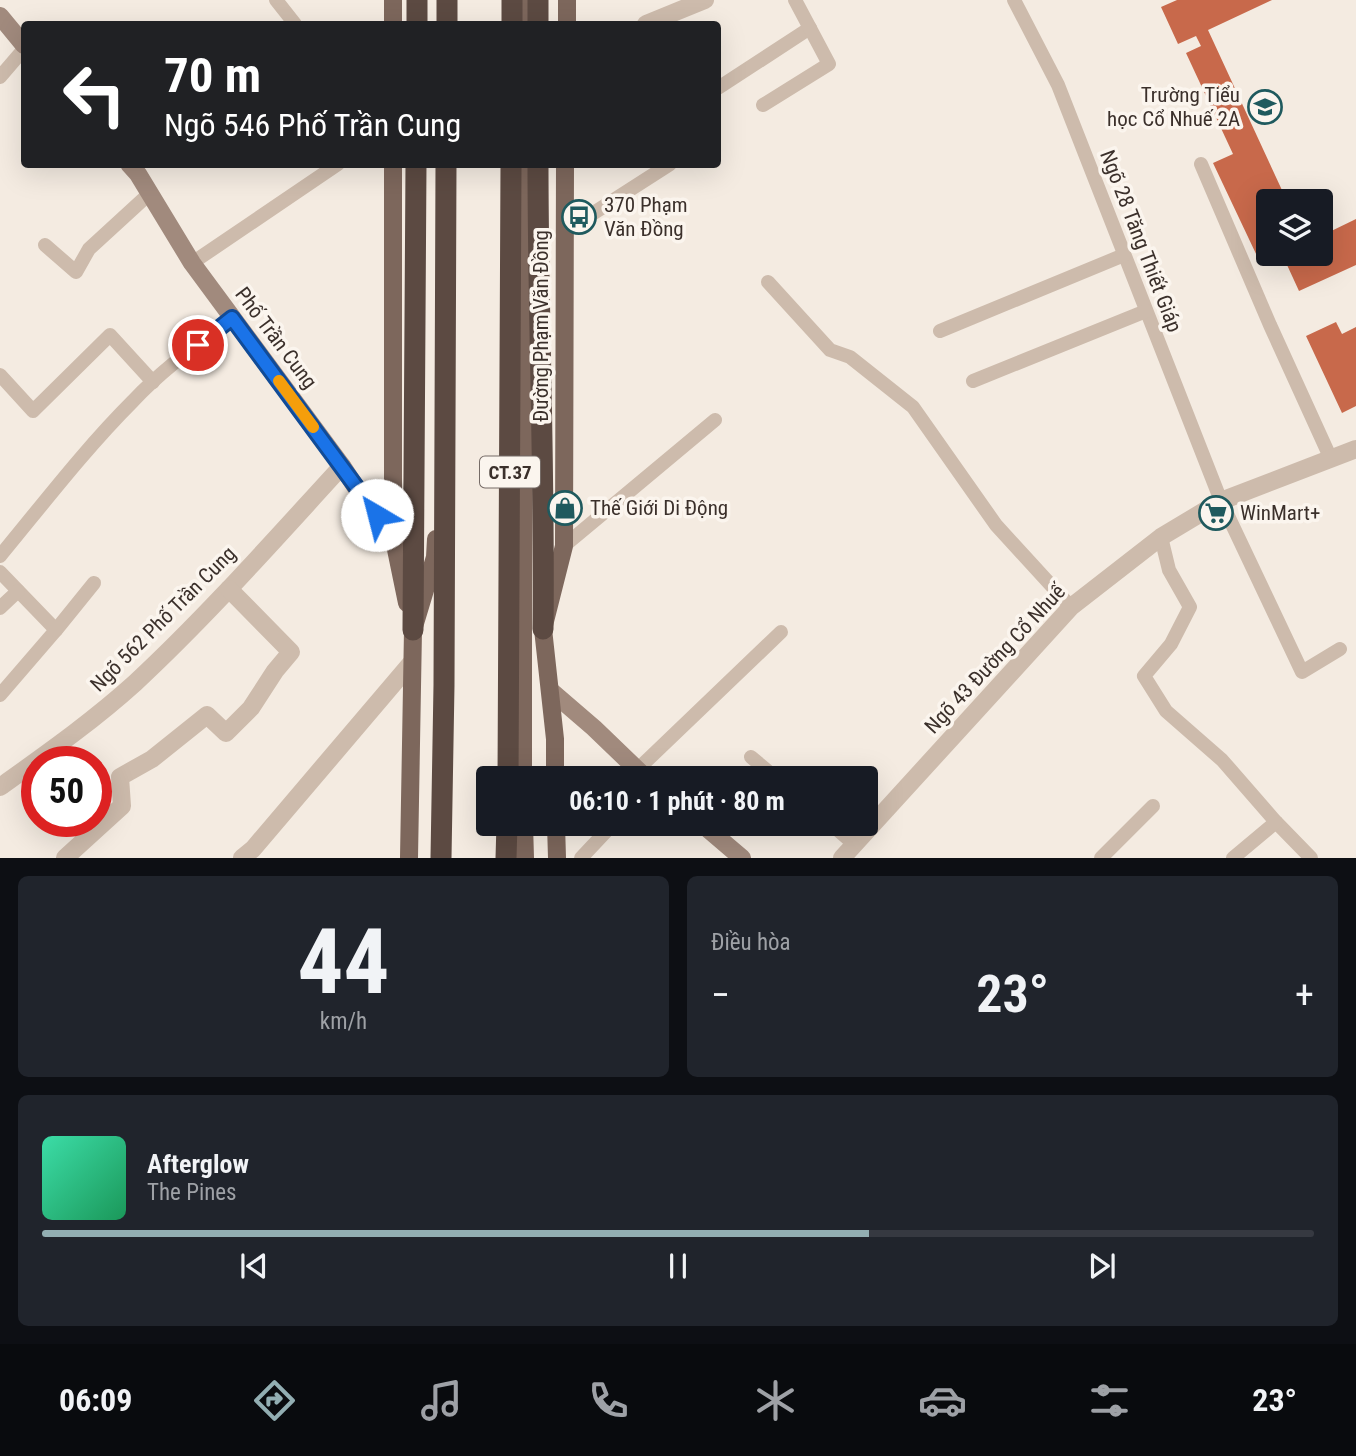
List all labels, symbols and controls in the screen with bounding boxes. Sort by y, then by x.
text: 70 m [164,47,261,104]
icon: left [49,49,140,140]
place label: Trường Tiểu học Cổ Nhuế 2A [1107,83,1240,131]
school or university icon: Trường Tiểu học Cổ Nhuế 2A [1246,88,1284,126]
text: Ngõ 546 Phố Trần Cung [164,106,461,144]
street label: Ngõ 28 Tăng Thiết Giáp [1095,147,1187,335]
map controls [1256,189,1333,266]
button: layers [1256,189,1333,266]
place label: 370 Phạm Văn Đồng [604,193,688,241]
bus stop icon: 370 Phạm Văn Đồng [560,198,598,236]
street label: Đường Phạm Văn Đồng [529,230,553,422]
street label: Phố Trần Cung [230,283,322,393]
pin [168,315,228,375]
icon: arrive [179,326,217,364]
road number: CT.37 [480,457,540,488]
position arrow [340,478,414,552]
shop icon: Thế Giới Di Động [546,489,584,527]
supermarket icon: WinMart+ [1197,494,1235,532]
place label: Thế Giới Di Động [590,496,728,520]
place label: WinMart+ [1240,501,1320,525]
street label: Ngõ 562 Phố Trần Cung [86,542,240,696]
street label: Ngõ 43 Đường Cổ Nhuế [920,579,1071,738]
speed limit sign: 50 [21,746,112,837]
text: 06:10 · 1 phút · 80 m [569,786,785,816]
text: 44 [298,909,389,1015]
text: Điều hòa [711,929,791,956]
text: 23° [976,964,1049,1025]
text: − [711,973,730,1017]
text: + [1295,973,1314,1017]
text: km/h [320,1008,367,1035]
text: Afterglow [147,1149,249,1179]
text: The Pines [147,1179,237,1206]
icon: previous [235,1247,273,1285]
icon: pause [659,1247,697,1285]
icon: next [1083,1247,1121,1285]
icon: directions [250,1376,299,1425]
icon: music [417,1376,466,1425]
icon: phone [584,1376,633,1425]
icon: climate [751,1376,800,1425]
icon: car [918,1376,967,1425]
icon: filters [1085,1376,1134,1425]
text: 06:09 [59,1381,132,1419]
text: 23° [1252,1381,1297,1419]

